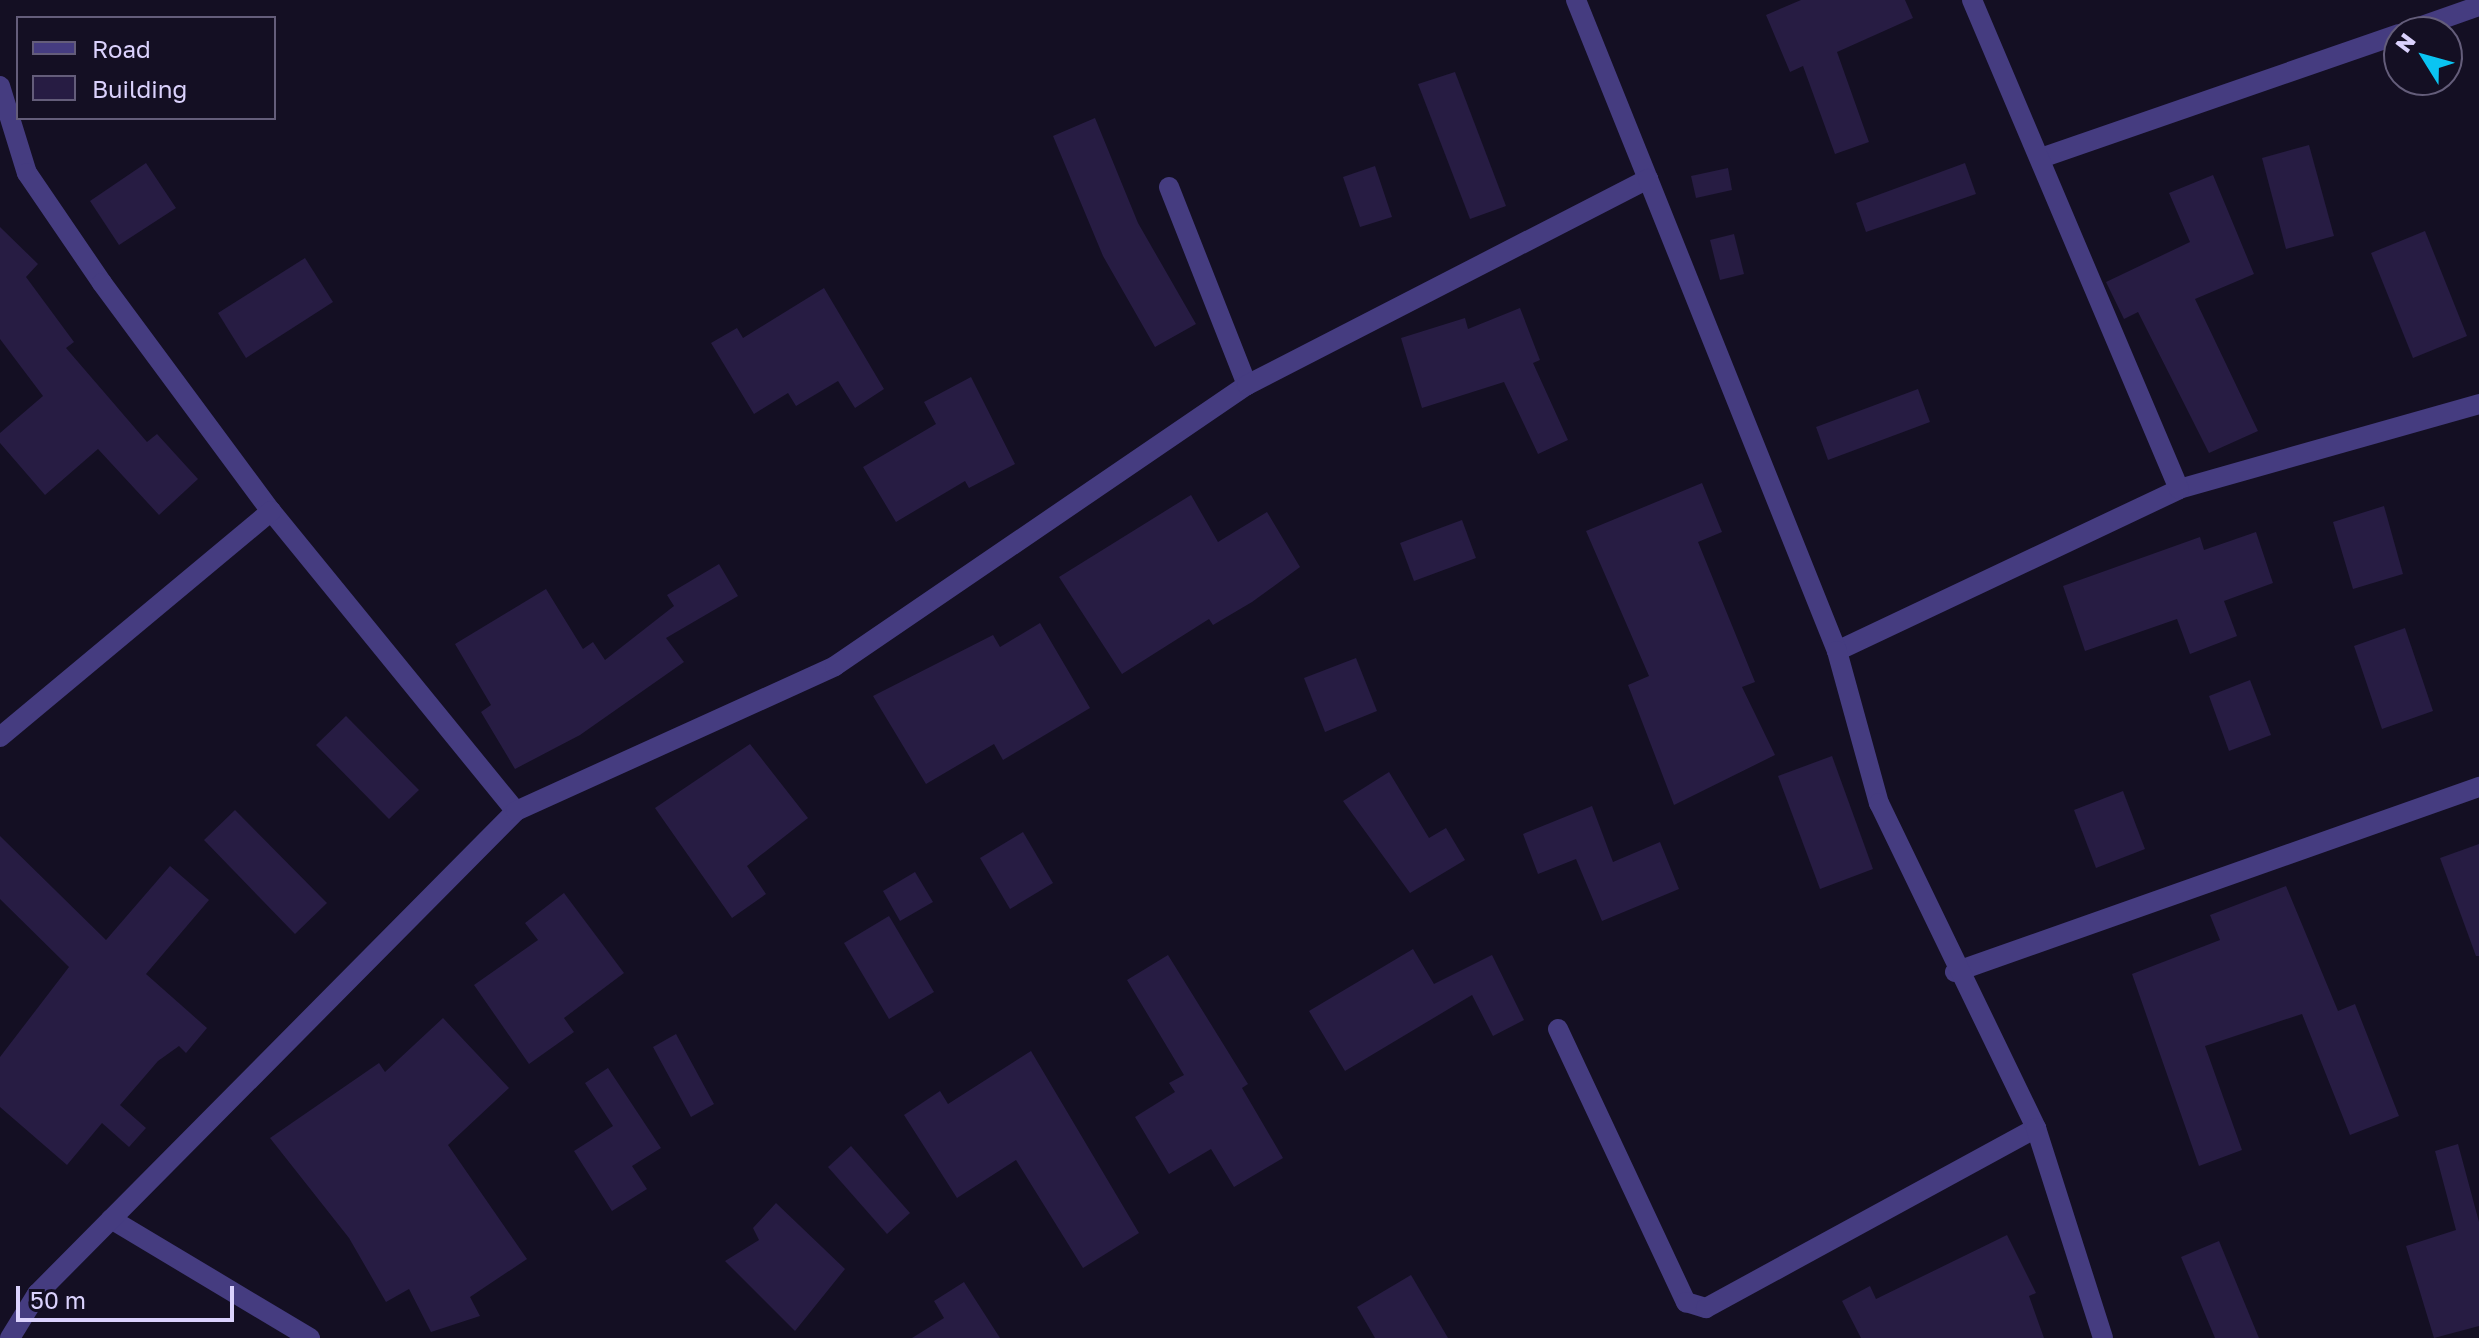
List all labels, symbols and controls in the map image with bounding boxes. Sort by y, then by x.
legend [16,16,276,120]
north arrow [2383,16,2463,96]
text: N [2389,28,2421,57]
text: Road [92,34,151,63]
text: Building [92,74,187,103]
scale bar [20,1270,238,1320]
text: 50 m [30,1285,86,1314]

